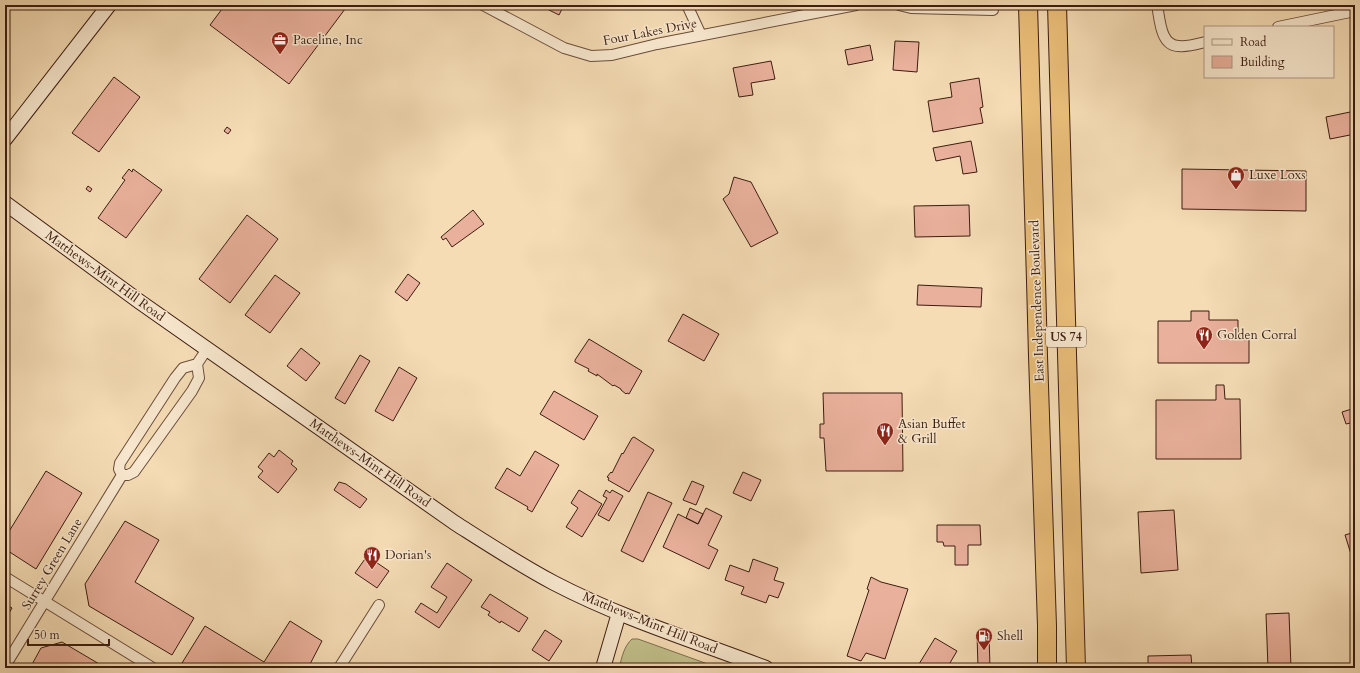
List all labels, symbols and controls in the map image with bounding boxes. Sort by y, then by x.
street label: Four Lakes Drive [601,14,699,50]
legend [1204,26,1334,78]
office icon: Paceline, Inc [270,30,290,55]
place label: Paceline, Inc [293,31,363,49]
text: Road [1240,34,1267,50]
text: Building [1240,54,1285,70]
shop icon: Luxe Loxs [1226,165,1246,190]
place label: Luxe Loxs [1249,166,1306,184]
street label: East Independence Boulevard [1025,220,1049,382]
street label: Matthews-Mint Hill Road [42,226,169,326]
restaurant icon: Golden Corral [1194,325,1214,350]
place label: Golden Corral [1217,326,1297,344]
road number: US 74 [1046,327,1086,347]
street label: Matthews-Mint Hill Road [306,414,434,512]
place label: Asian Buffet & Grill [898,415,966,448]
restaurant icon: Asian Buffet & Grill [875,421,895,446]
street label: Surrey Green Lane [18,515,87,613]
restaurant icon: Dorian's [362,545,382,570]
place label: Dorian's [385,546,431,564]
street label: Matthews-Mint Hill Road [580,588,720,658]
scale bar [28,621,109,647]
fuel station icon: Shell [974,626,994,651]
text: 50 m [34,627,61,643]
place label: Shell [997,627,1024,645]

